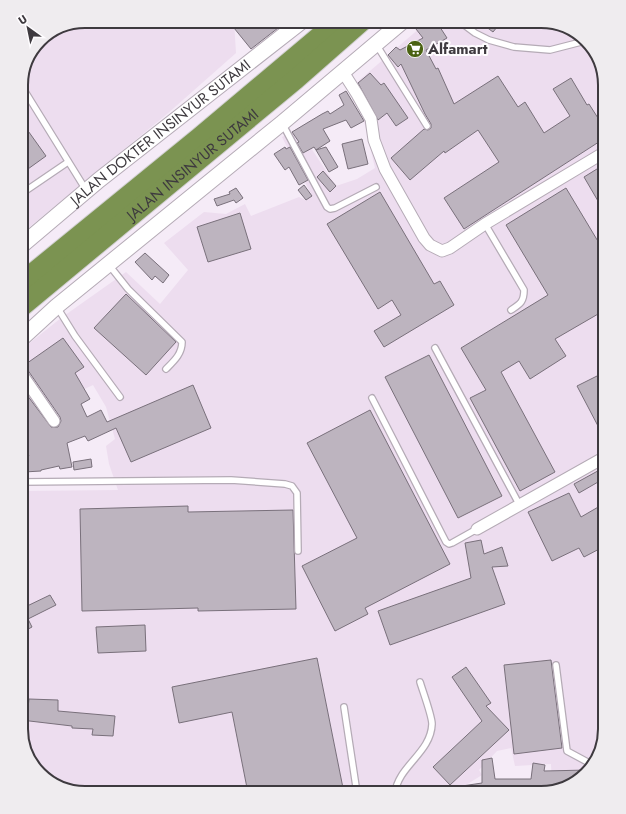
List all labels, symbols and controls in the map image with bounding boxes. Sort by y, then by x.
north arrow [8,8,48,48]
text: U [15,11,30,28]
place label: Alfamart [427,38,488,60]
supermarket icon: Alfamart [405,39,425,59]
street label: JALAN DOKTER INSINYUR SUTAMI [64,54,255,212]
street label: JALAN INSINYUR SUTAMI [120,103,263,227]

